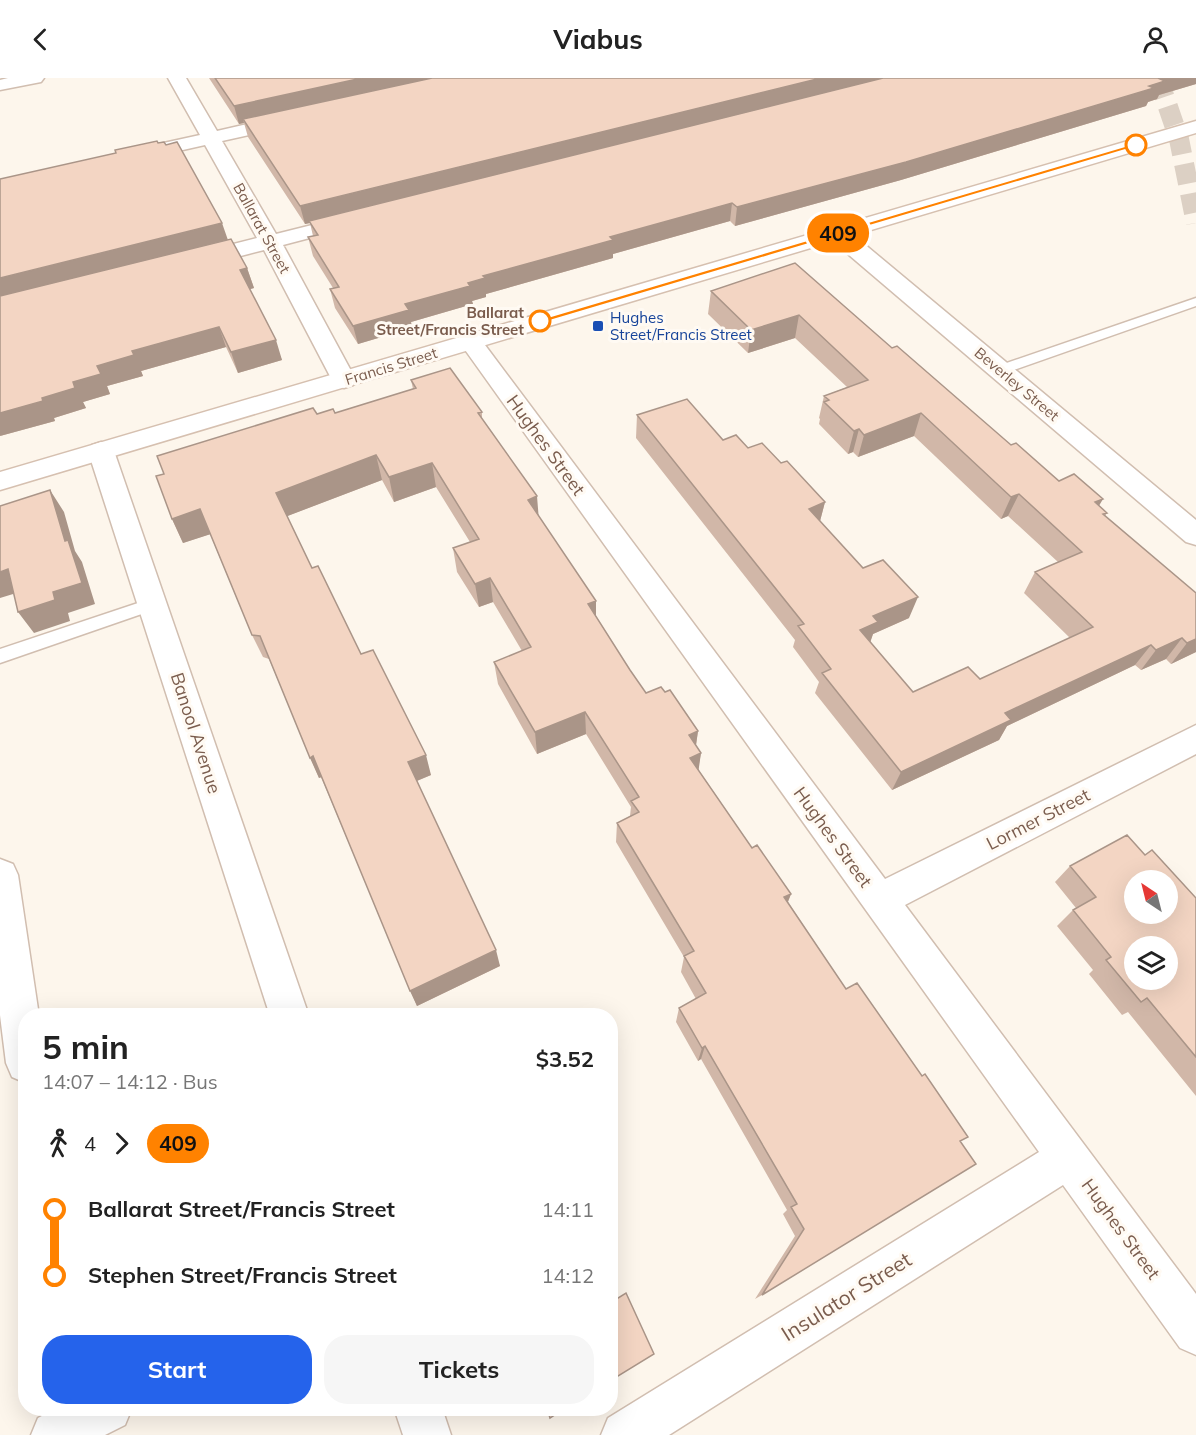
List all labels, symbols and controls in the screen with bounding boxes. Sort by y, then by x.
text: Viabus [553,22,643,56]
icon: back [24,23,57,56]
icon: person [1139,23,1172,56]
unlabelled marker [1125,134,1147,156]
street label: Ballarat Street [229,180,295,276]
line badge: 409 [804,214,872,252]
text: 409 [819,220,857,246]
place label: Ballarat Street/Francis Street [377,303,524,339]
place label: Hughes Street/Francis Street [610,308,752,344]
marker: Ballarat Street/Francis Street [529,310,551,332]
marker: Hughes Street/Francis Street [591,319,605,333]
street label: Francis Street [343,343,439,389]
street label: Beverley Street [971,343,1063,425]
street label: Hughes Street [502,390,590,500]
street label: Banool Avenue [166,670,226,796]
street label: Hughes Street [789,782,877,892]
street label: Lormer Street [982,783,1094,855]
north arrow [1124,870,1178,924]
map controls [1124,870,1178,990]
button: layers [1124,936,1178,990]
text: 5 min [42,1026,129,1067]
text: $3.52 [536,1045,594,1073]
text: 14:07 – 14:12 · Bus [42,1069,218,1094]
icon: walk [42,1127,75,1160]
icon: forward [105,1127,138,1160]
text: 409 [159,1130,197,1156]
text: 4 [84,1131,96,1156]
street label: Hughes Street [1077,1174,1165,1284]
text: Ballarat Street/Francis Street [88,1195,395,1223]
text: 14:11 [541,1197,594,1222]
street label: Insulator Street [776,1246,916,1346]
text: Stephen Street/Francis Street [88,1261,397,1289]
text: 14:12 [541,1263,594,1288]
button: Start [42,1335,312,1404]
button: Tickets [324,1335,594,1404]

